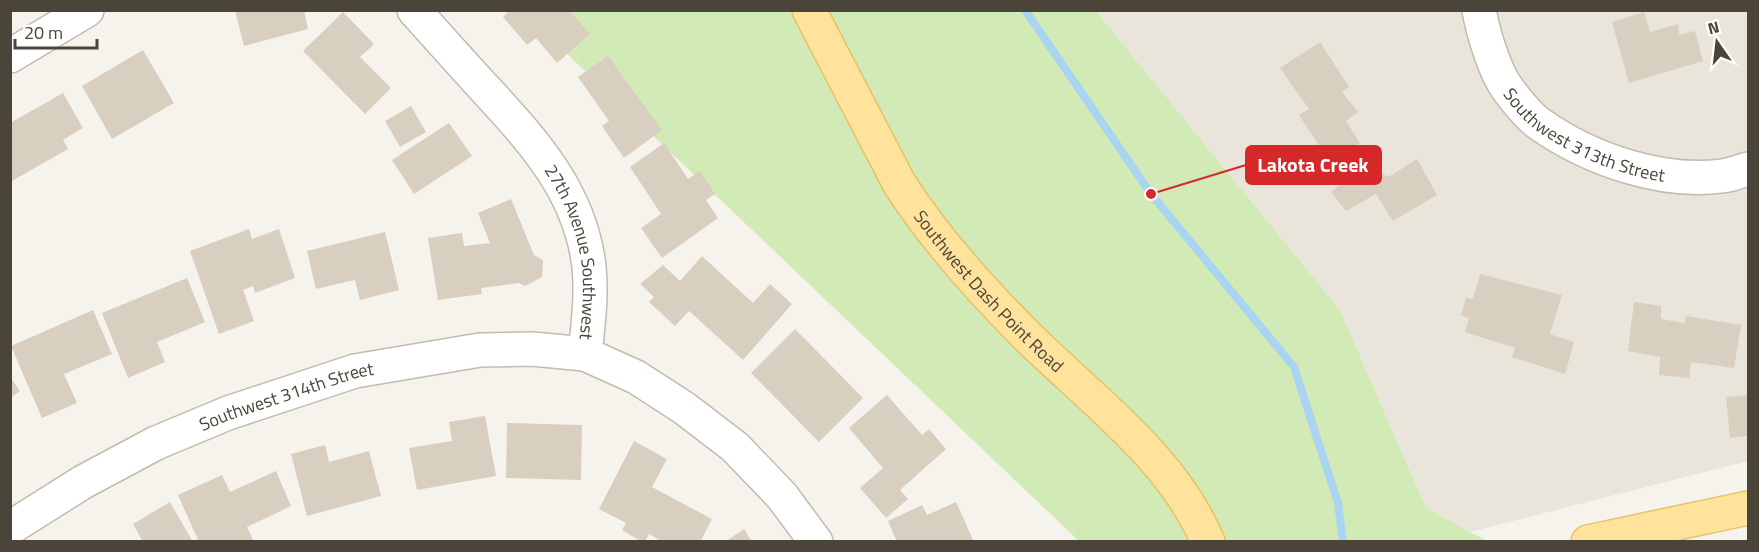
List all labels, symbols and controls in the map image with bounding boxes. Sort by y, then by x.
scale bar [15,12,98,50]
north arrow [1687,12,1747,72]
text: N [1705,14,1722,40]
text: 20 m [24,19,63,46]
street label: Southwest 313th Street [1497,82,1668,188]
callout: Lakota Creek [1246,146,1381,184]
text: Lakota Creek [1257,149,1369,180]
street label: 27th Avenue Southwest [538,158,604,342]
street label: Southwest Dash Point Road [908,204,1070,378]
street label: Southwest 314th Street [195,354,376,437]

